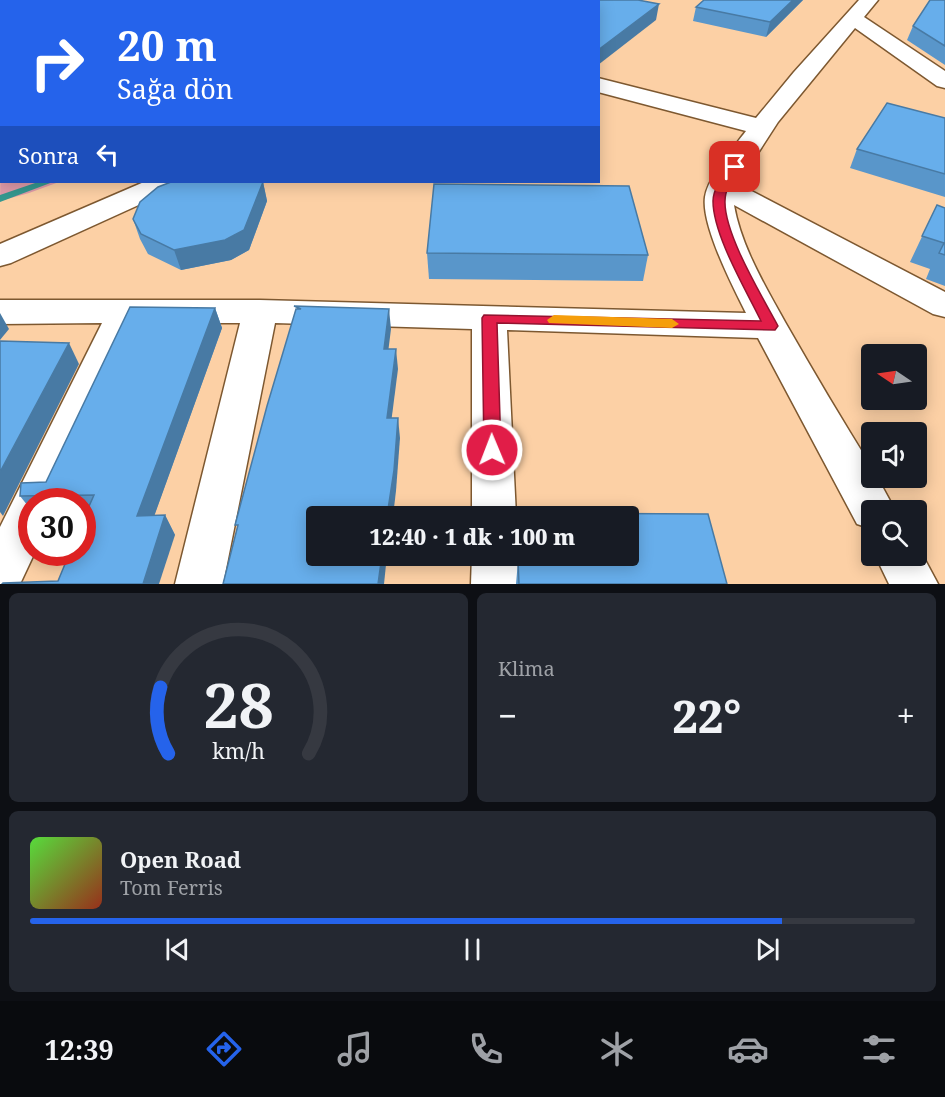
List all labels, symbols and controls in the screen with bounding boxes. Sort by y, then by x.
text: 20 m [117,16,217,73]
icon: right [18,24,96,102]
text: Sağa dön [117,70,233,107]
icon: left [91,138,124,171]
text: Sonra [18,140,79,170]
pin [709,141,760,192]
icon: arrive [718,150,751,183]
north arrow [861,344,927,410]
map controls [861,344,927,566]
position arrow [460,418,524,482]
button: sound [861,422,927,488]
speed limit sign: 30 [18,488,96,566]
button: search [861,500,927,566]
text: 12:40 · 1 dk · 100 m [370,521,575,551]
text: Klima [498,655,555,682]
text: 28 [203,661,274,746]
text: 22° [672,685,741,746]
text: − [498,693,517,738]
text: + [897,693,915,738]
text: km/h [212,737,265,766]
text: Open Road [120,844,241,874]
text: Tom Ferris [120,874,223,901]
icon: previous [161,933,194,966]
icon: pause [456,933,489,966]
icon: next [751,933,784,966]
icon: directions [203,1028,245,1070]
icon: music [334,1028,376,1070]
icon: phone [465,1028,507,1070]
icon: climate [596,1028,638,1070]
icon: car [727,1028,769,1070]
icon: filters [858,1028,900,1070]
text: 12:39 [45,1031,114,1068]

